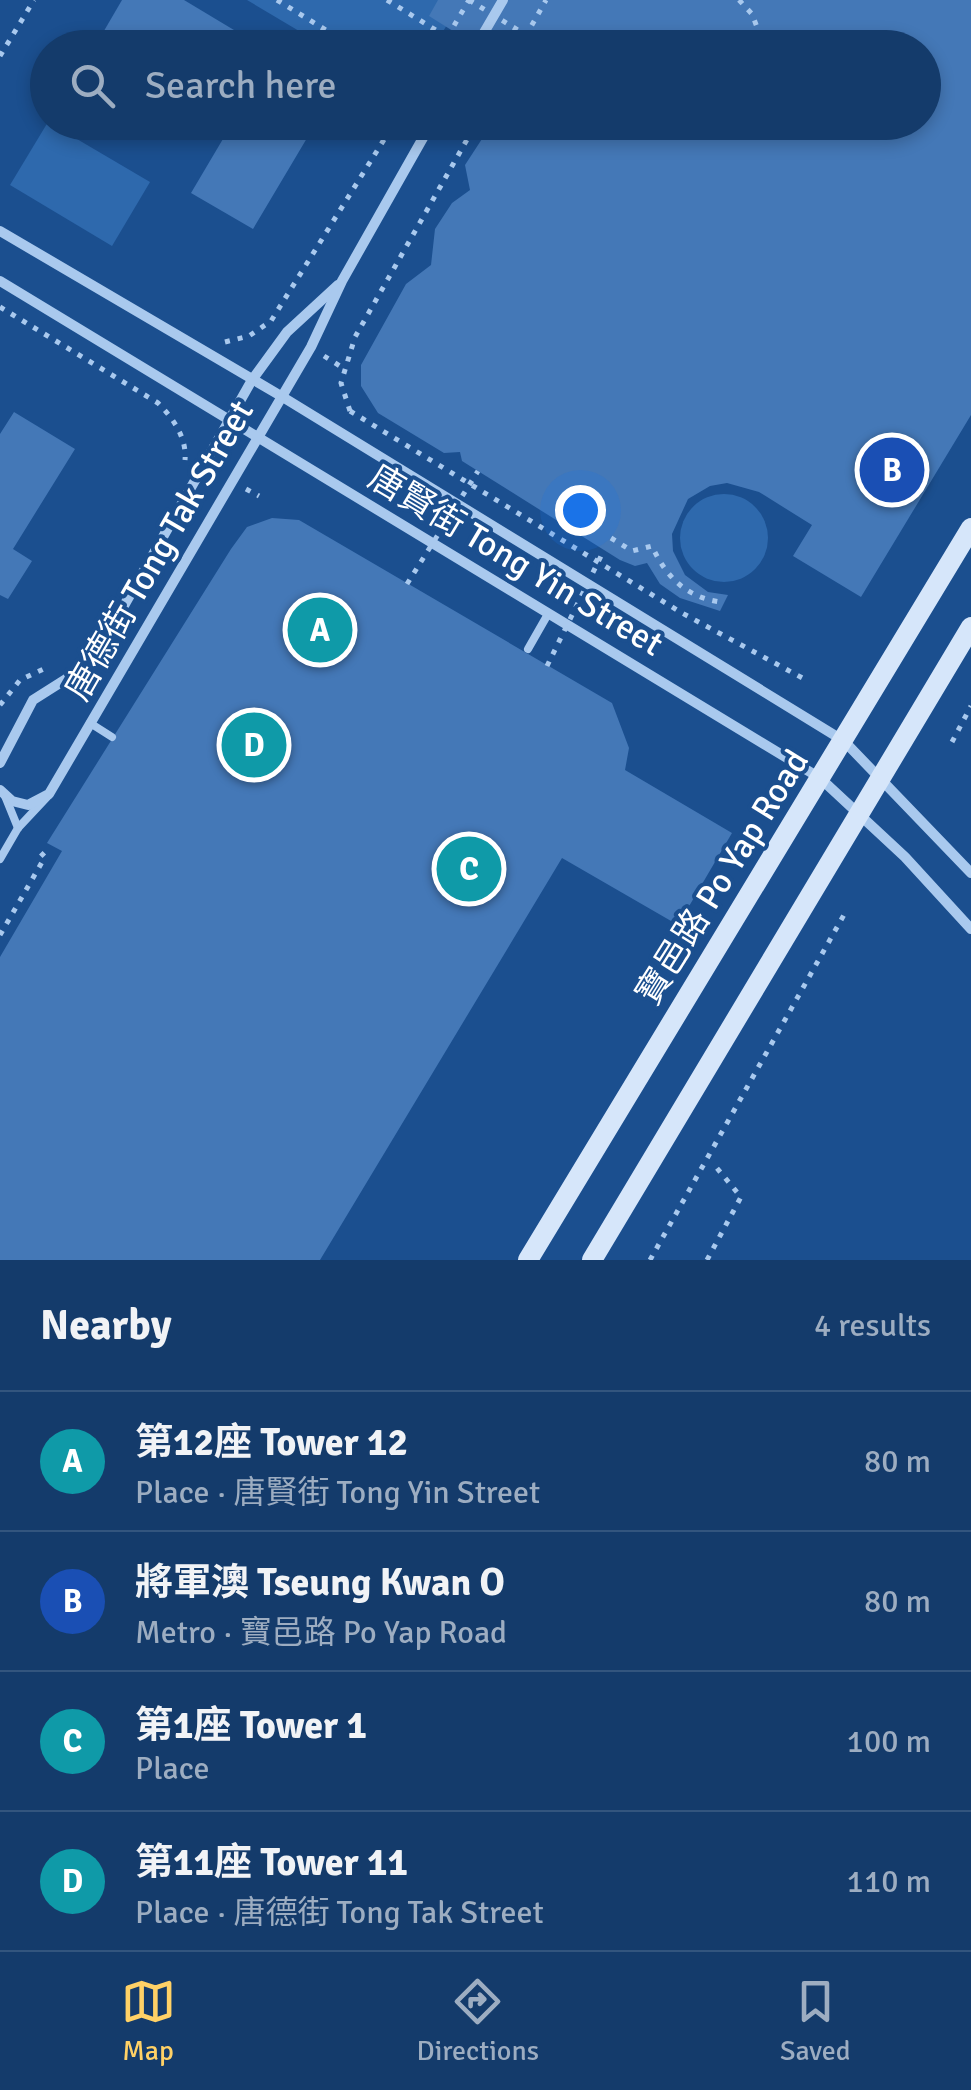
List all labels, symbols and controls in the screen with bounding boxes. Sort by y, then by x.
search box [30,30,941,140]
icon: search [65,58,120,113]
text: Search here [145,62,337,109]
street label: 唐德街 Tong Tak Street [56,393,263,708]
pin: B [860,432,924,508]
street label: 唐賢街 Tong Yin Street [361,456,671,665]
your location [555,485,606,536]
pin: A [288,592,352,668]
pin: D [222,708,286,782]
street label: 寶邑路 Po Yap Road [627,742,818,1013]
pin: C [436,832,502,906]
text: Nearby [40,1300,172,1351]
text: 4 results [814,1306,931,1345]
text: 第12座 Tower 12 [135,1419,408,1466]
text: A [62,1442,83,1481]
text: 80 m [864,1442,931,1481]
text: Place · 唐賢街 Tong Yin Street [135,1473,540,1512]
text: 將軍澳 Tseung Kwan O [135,1559,505,1606]
text: B [63,1582,82,1621]
text: 80 m [864,1582,931,1621]
text: Metro · 寶邑路 Po Yap Road [135,1613,507,1652]
text: 第1座 Tower 1 [135,1702,367,1749]
text: C [63,1722,82,1761]
text: 100 m [847,1722,931,1761]
text: Place [135,1749,210,1788]
text: 第11座 Tower 11 [135,1839,408,1886]
text: D [62,1862,83,1901]
text: 110 m [847,1862,931,1901]
text: Place · 唐德街 Tong Tak Street [135,1893,544,1932]
tab: Map [121,1974,176,2068]
tab: Directions [417,1974,539,2068]
tab: Saved [780,1974,850,2068]

